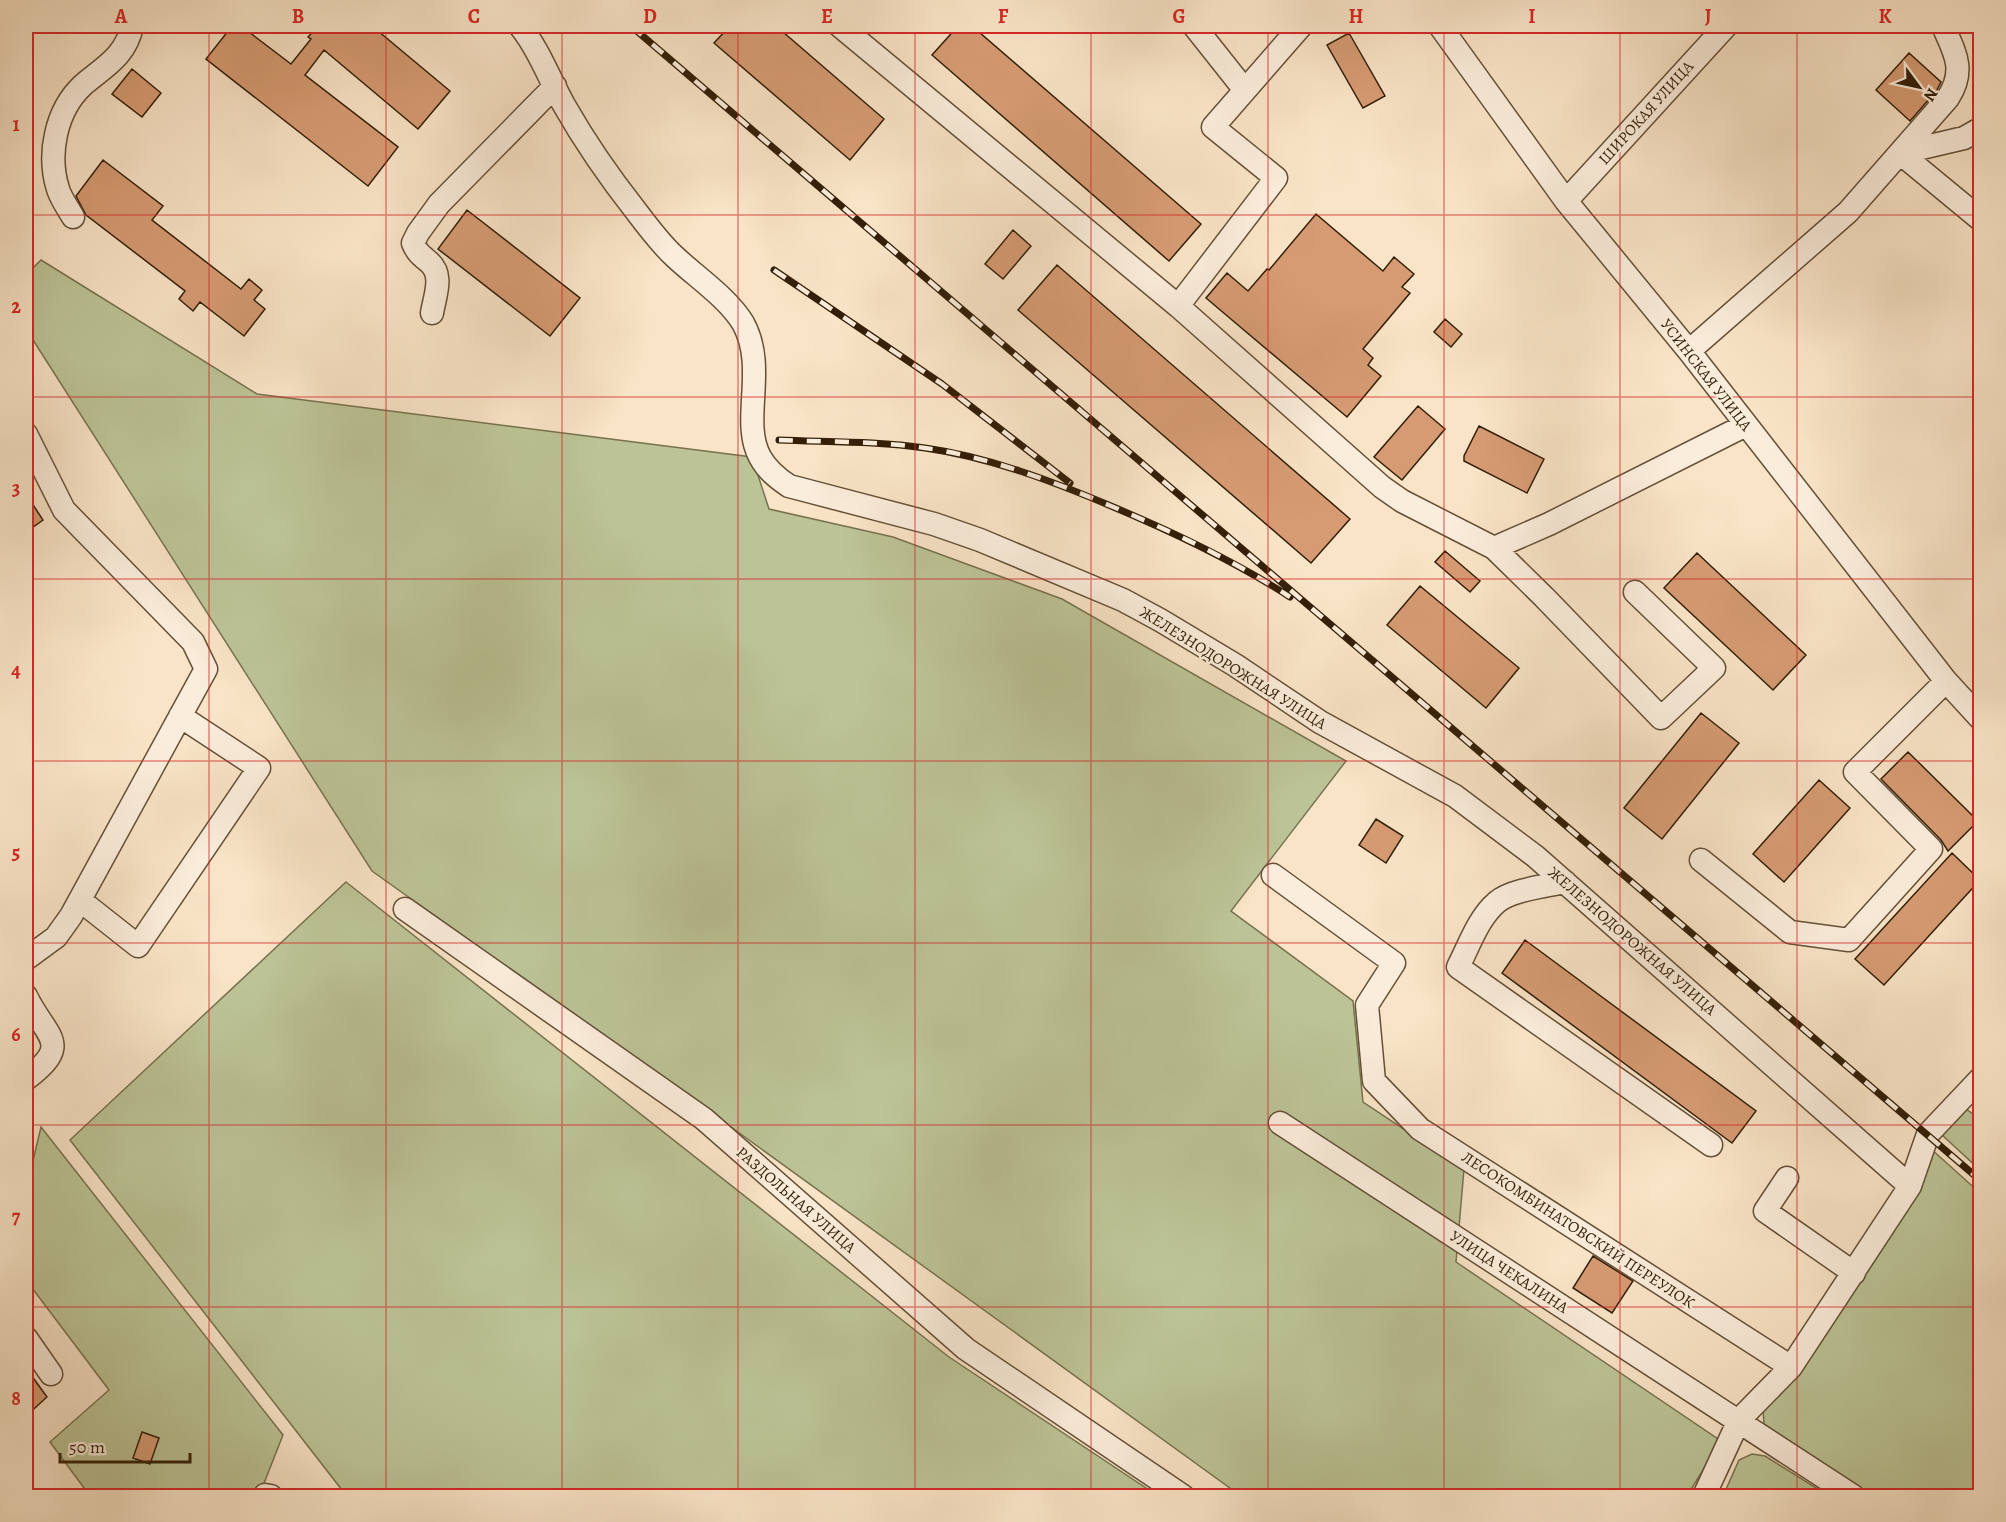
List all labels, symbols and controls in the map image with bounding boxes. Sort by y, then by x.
text: A [114,3,128,30]
text: B [292,3,304,30]
text: C [468,3,480,30]
text: D [643,3,657,30]
text: E [821,3,833,30]
text: F [998,3,1009,30]
text: G [1172,3,1186,30]
text: H [1349,3,1364,30]
text: I [1528,3,1536,30]
text: J [1705,3,1712,30]
text: K [1878,3,1892,30]
street label: ШИРОКАЯ УЛИЦА [1593,56,1699,170]
north arrow [1889,57,1949,117]
text: N [1918,84,1943,106]
text: 1 [12,111,20,138]
text: 2 [11,293,21,320]
street label: УСИНСКАЯ УЛИЦА [1655,314,1757,436]
text: 3 [12,475,20,502]
street label: ЖЕЛЕЗНОДОРОЖНАЯ УЛИЦА [1135,601,1331,735]
text: 4 [11,657,21,684]
text: 5 [12,839,20,866]
street label: ЖЕЛЕЗНОДОРОЖНАЯ УЛИЦА [1543,862,1721,1021]
text: 6 [11,1021,21,1048]
street label: РАЗДОЛЬНАЯ УЛИЦА [731,1142,861,1259]
street label: ЛЕСОКОМБИНАТОВСКИЙ ПЕРЕУЛОК [1457,1146,1699,1314]
text: 7 [12,1203,21,1230]
street label: УЛИЦА ЧЕКАЛИНА [1445,1225,1573,1319]
text: 8 [11,1385,21,1412]
scale bar [60,1426,190,1464]
text: 50 m [69,1435,105,1459]

